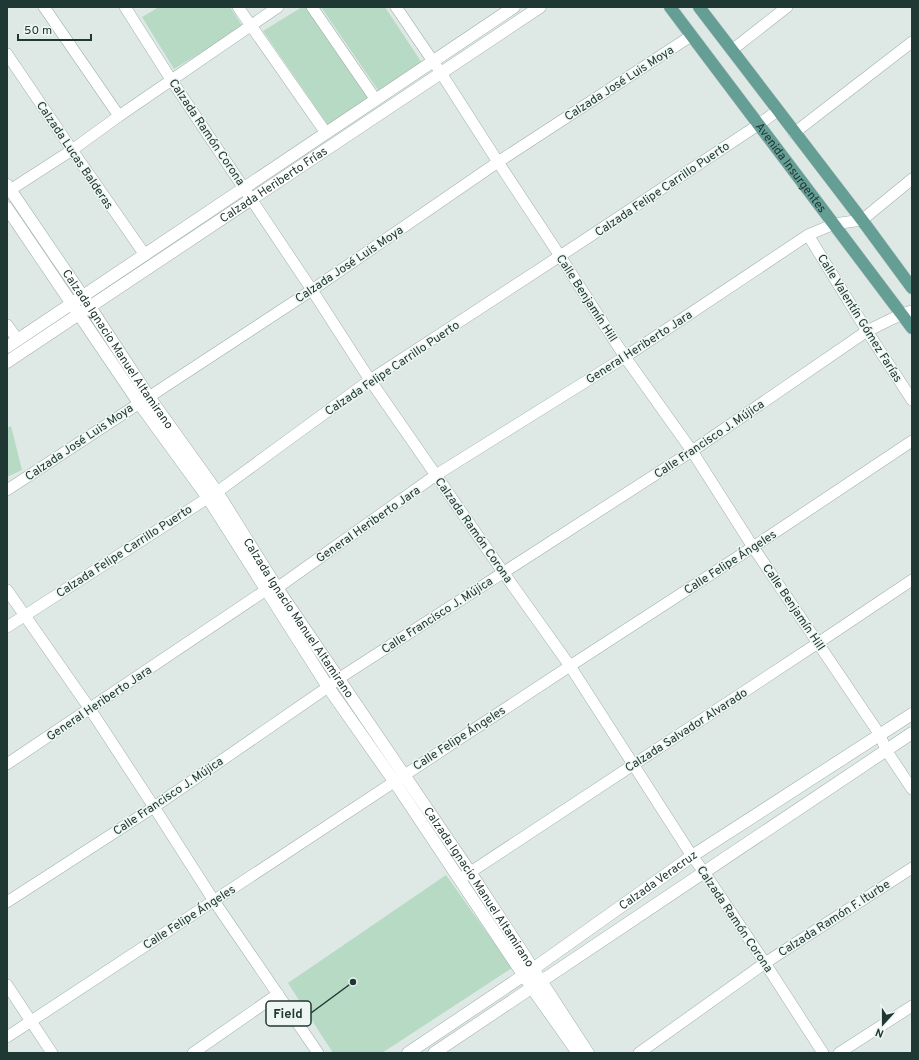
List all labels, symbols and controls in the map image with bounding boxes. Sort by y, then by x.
scale bar [18,16,91,42]
text: 50 m [24,23,52,39]
street label: Calzada José Luis Moya [562,42,677,125]
street label: Calzada Ramón Corona [165,76,248,189]
street label: Calzada Lucas Balderas [32,99,116,213]
street label: Avenida Insurgentes [751,120,829,216]
street label: Calzada Felipe Carrillo Puerto [592,139,733,241]
street label: Calzada Heriberto Frías [217,144,331,227]
street label: Calzada José Luis Moya [292,223,407,307]
street label: Calle Valentín Gómez Farías [813,251,905,386]
street label: Calle Benjamín Hill [552,252,620,345]
street label: Calzada Ignacio Manuel Altamirano [58,267,177,433]
street label: General Heriberto Jara [583,307,696,388]
street label: Calzada Felipe Carrillo Puerto [322,318,463,420]
street label: Calle Francisco J. Mújica [651,397,768,483]
street label: Calzada José Luis Moya [22,401,137,485]
street label: Calzada Ramón Corona [431,475,516,586]
street label: General Heriberto Jara [313,483,424,567]
street label: Calzada Felipe Carrillo Puerto [53,502,196,602]
street label: Calle Felipe Ángeles [681,527,780,599]
street label: Calzada Ignacio Manuel Altamirano [239,535,357,702]
street label: Calle Benjamín Hill [758,561,828,654]
street label: Calle Francisco J. Mújica [379,574,496,658]
street label: General Heriberto Jara [44,663,155,745]
street label: Calzada Salvador Alvarado [622,685,751,777]
street label: Calle Felipe Ángeles [410,703,509,775]
street label: Calle Francisco J. Mújica [110,754,227,840]
street label: Calzada Ignacio Manuel Altamirano [419,804,537,971]
street label: Calzada Veracruz [616,848,701,914]
street label: Calzada Ramón Corona [693,863,776,976]
street label: Calzada Ramón F. Iturbe [776,877,894,961]
street label: Calle Felipe Ángeles [140,882,239,954]
callout: Field [266,1001,311,1026]
north arrow [863,1004,903,1044]
text: Field [273,1007,303,1023]
text: N [874,1024,886,1040]

